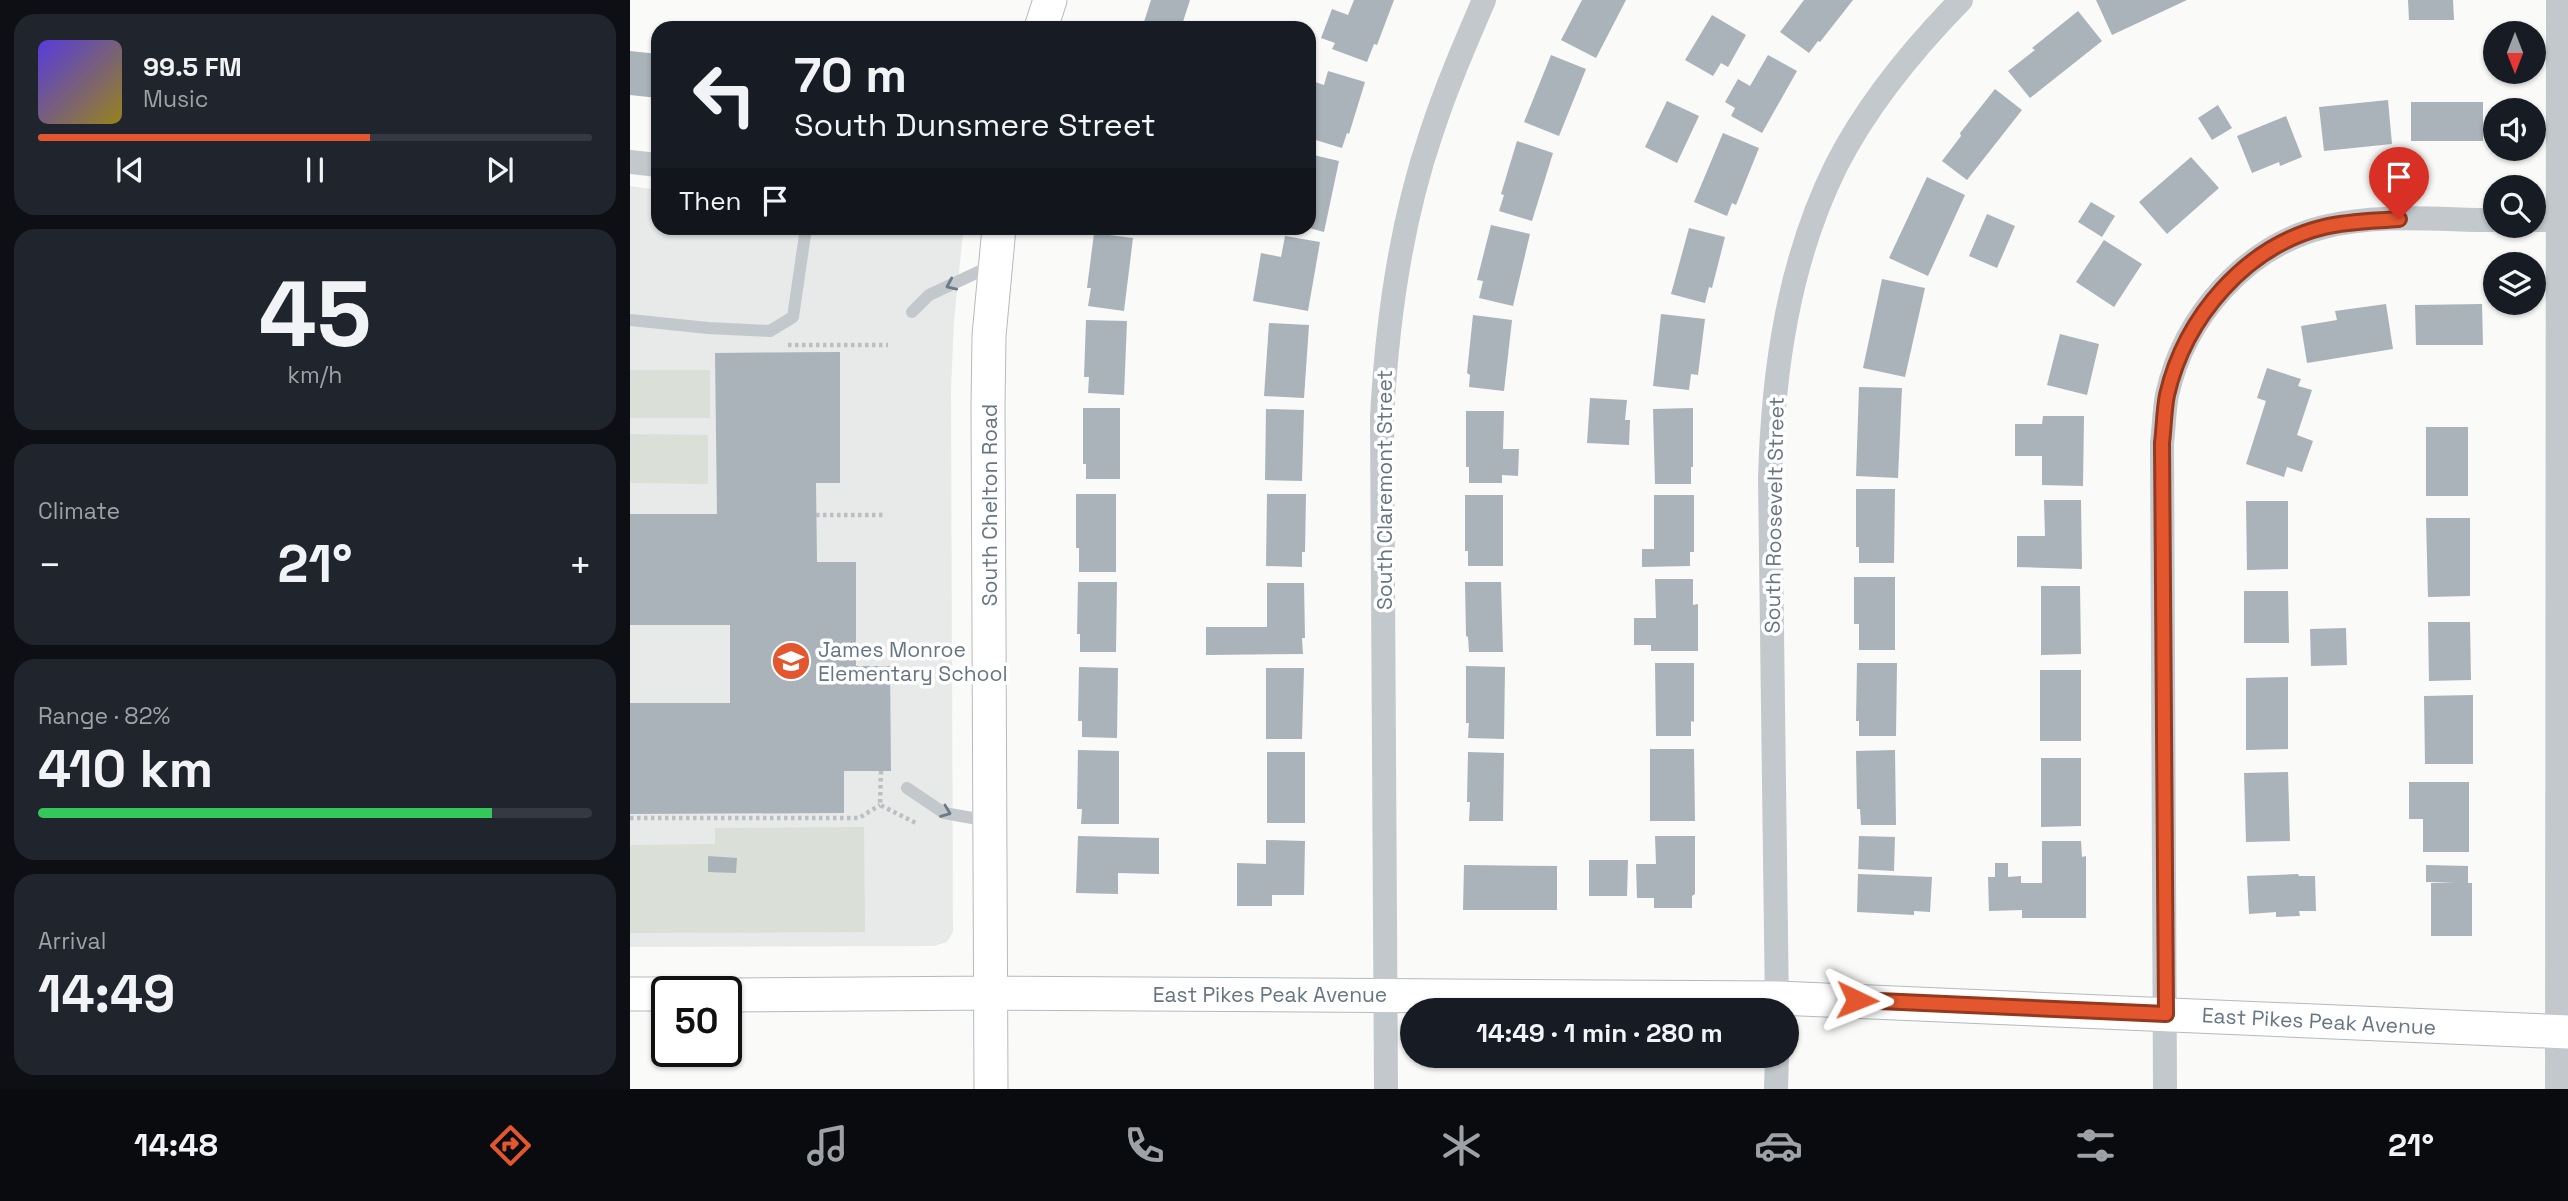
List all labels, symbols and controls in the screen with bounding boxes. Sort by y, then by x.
north arrow [2483,21,2546,84]
map controls [2483,21,2546,315]
text: 70 m [794,44,907,106]
icon: left [679,49,770,140]
text: 99.5 FM [143,50,242,84]
text: Music [143,84,208,114]
button: sound [2483,98,2546,161]
text: South Dunsmere Street [794,105,1156,145]
pin [2369,147,2429,219]
icon: previous [111,151,149,189]
icon: pause [296,151,334,189]
icon: next [481,151,519,189]
icon: arrive [2380,158,2418,196]
button: search [2483,175,2546,238]
icon: arrive [756,182,794,220]
text: Then [679,184,742,218]
button: layers [2483,252,2546,315]
text: 45 [259,256,371,373]
one-way arrow [946,277,958,291]
text: km/h [288,360,342,390]
street label: South Claremont Street [1371,370,1398,610]
street label: South Roosevelt Street [1758,396,1790,634]
street label: South Chelton Road [976,404,1003,606]
text: Climate [38,496,120,526]
text: 21° [278,531,352,597]
text: − [38,541,62,589]
text: + [568,541,592,589]
place label: James Monroe Elementary School [818,636,1008,687]
school or university icon: James Monroe Elementary School [770,640,812,682]
text: Range · 82% [38,701,170,731]
text: 410 km [38,736,213,802]
one-way arrow [939,803,951,817]
text: Arrival [38,926,106,956]
text: 14:49 [38,961,175,1027]
position arrow [1820,963,1894,1037]
speed limit sign: 50 [651,976,742,1067]
street label: East Pikes Peak Avenue [1153,981,1387,1008]
street label: East Pikes Peak Avenue [2201,1001,2437,1041]
text: 14:49 · 1 min · 280 m [1476,1016,1723,1050]
icon: directions [486,1121,535,1170]
icon: music [803,1121,852,1170]
icon: phone [1120,1121,1169,1170]
icon: climate [1437,1121,1486,1170]
icon: car [1754,1121,1803,1170]
icon: filters [2071,1121,2120,1170]
text: 14:48 [134,1125,218,1165]
text: 21° [2388,1125,2434,1165]

